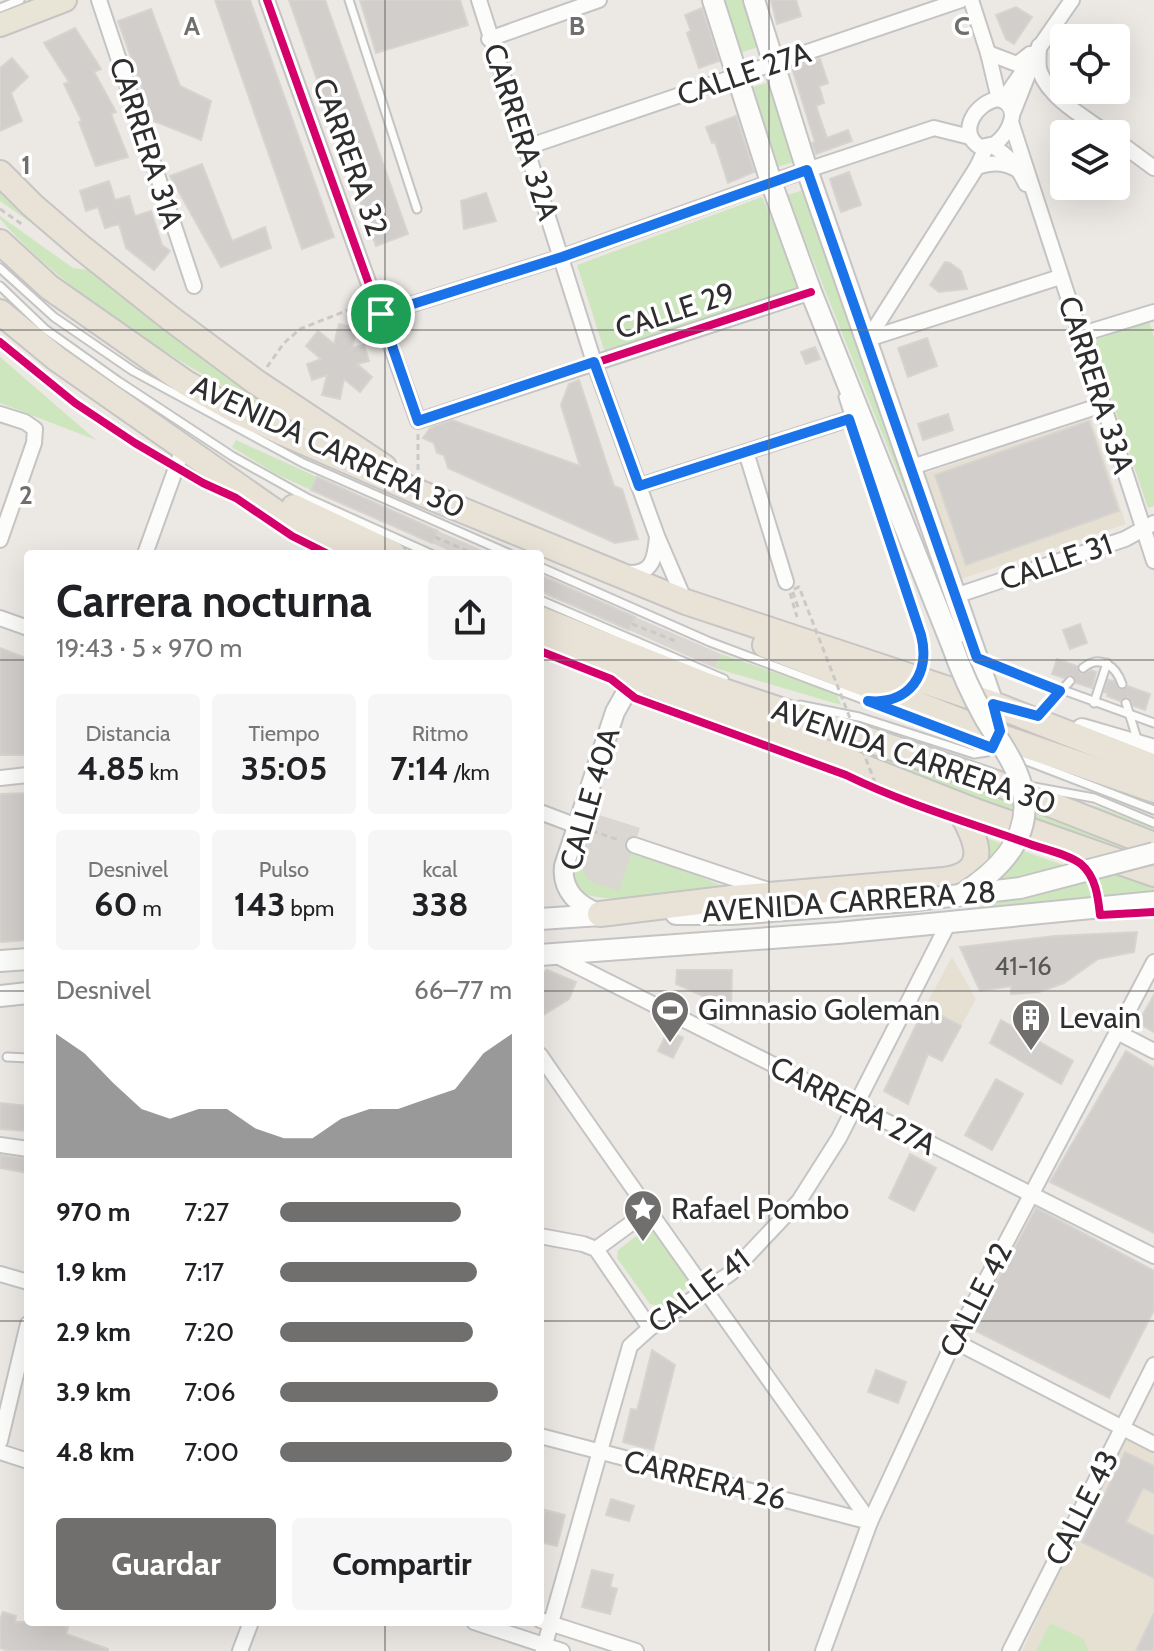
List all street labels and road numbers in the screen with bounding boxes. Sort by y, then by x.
street label: CALLE 27A [672,33,816,114]
street label: CARRERA 32A [476,39,568,225]
street label: CARRERA 31A [101,53,192,233]
street label: CARRERA 32 [305,73,396,241]
street label: CALLE 29 [611,274,739,347]
street label: CARRERA 33A [1050,292,1143,479]
street label: AVENIDA CARRERA 30 [186,367,471,526]
street label: CALLE 31 [995,525,1117,598]
street label: AVENIDA CARRERA 30 [767,691,1061,822]
street label: CALLE 40A [551,723,628,875]
street label: AVENIDA CARRERA 28 [701,873,997,930]
street label: CARRERA 27A [764,1048,943,1163]
street label: CALLE 42 [931,1236,1020,1363]
street label: CALLE 41 [641,1240,757,1341]
street label: CARRERA 26 [620,1442,790,1518]
street label: CALLE 43 [1037,1444,1126,1571]

